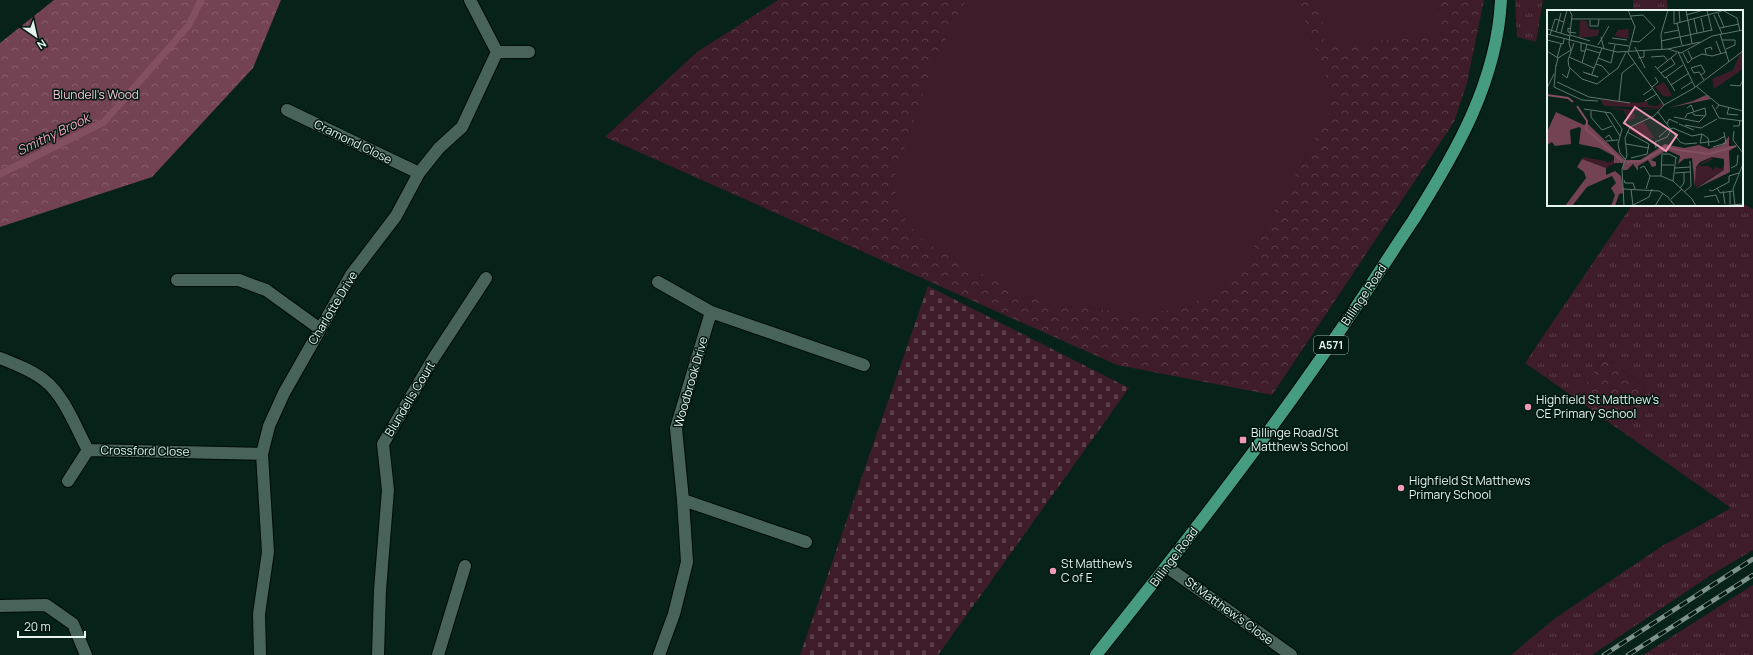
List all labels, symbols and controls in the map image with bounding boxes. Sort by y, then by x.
inset map [1547,10,1743,206]
north arrow [16,16,56,56]
text: N [34,36,49,53]
park label: Blundell's Wood [53,86,139,103]
water label: Smithy Brook [14,108,95,159]
street label: Cramond Close [311,115,395,168]
street label: Billinge Road [1337,261,1390,329]
street label: Charlotte Drive [304,268,361,348]
street label: Woodbrook Drive [669,334,712,429]
road number: A571 [1314,336,1348,354]
street label: Blundells Court [380,358,439,439]
place label: Highfield St Matthew's CE Primary School [1536,391,1659,422]
marker: Highfield St Matthew's CE Primary School [1523,402,1533,412]
place label: Billinge Road/St Matthew's School [1251,424,1348,455]
marker: Billinge Road/St Matthew's School [1238,435,1248,445]
street label: Crossford Close [100,441,190,460]
place label: Highfield St Matthews Primary School [1409,472,1530,503]
marker: Highfield St Matthews Primary School [1396,483,1406,493]
street label: Billinge Road [1146,523,1202,590]
place label: St Matthew's C of E [1061,555,1132,586]
marker: St Matthew's C of E [1048,566,1058,576]
street label: St Matthew's Close [1182,573,1277,648]
scale bar [18,613,85,639]
text: 20 m [24,618,51,635]

